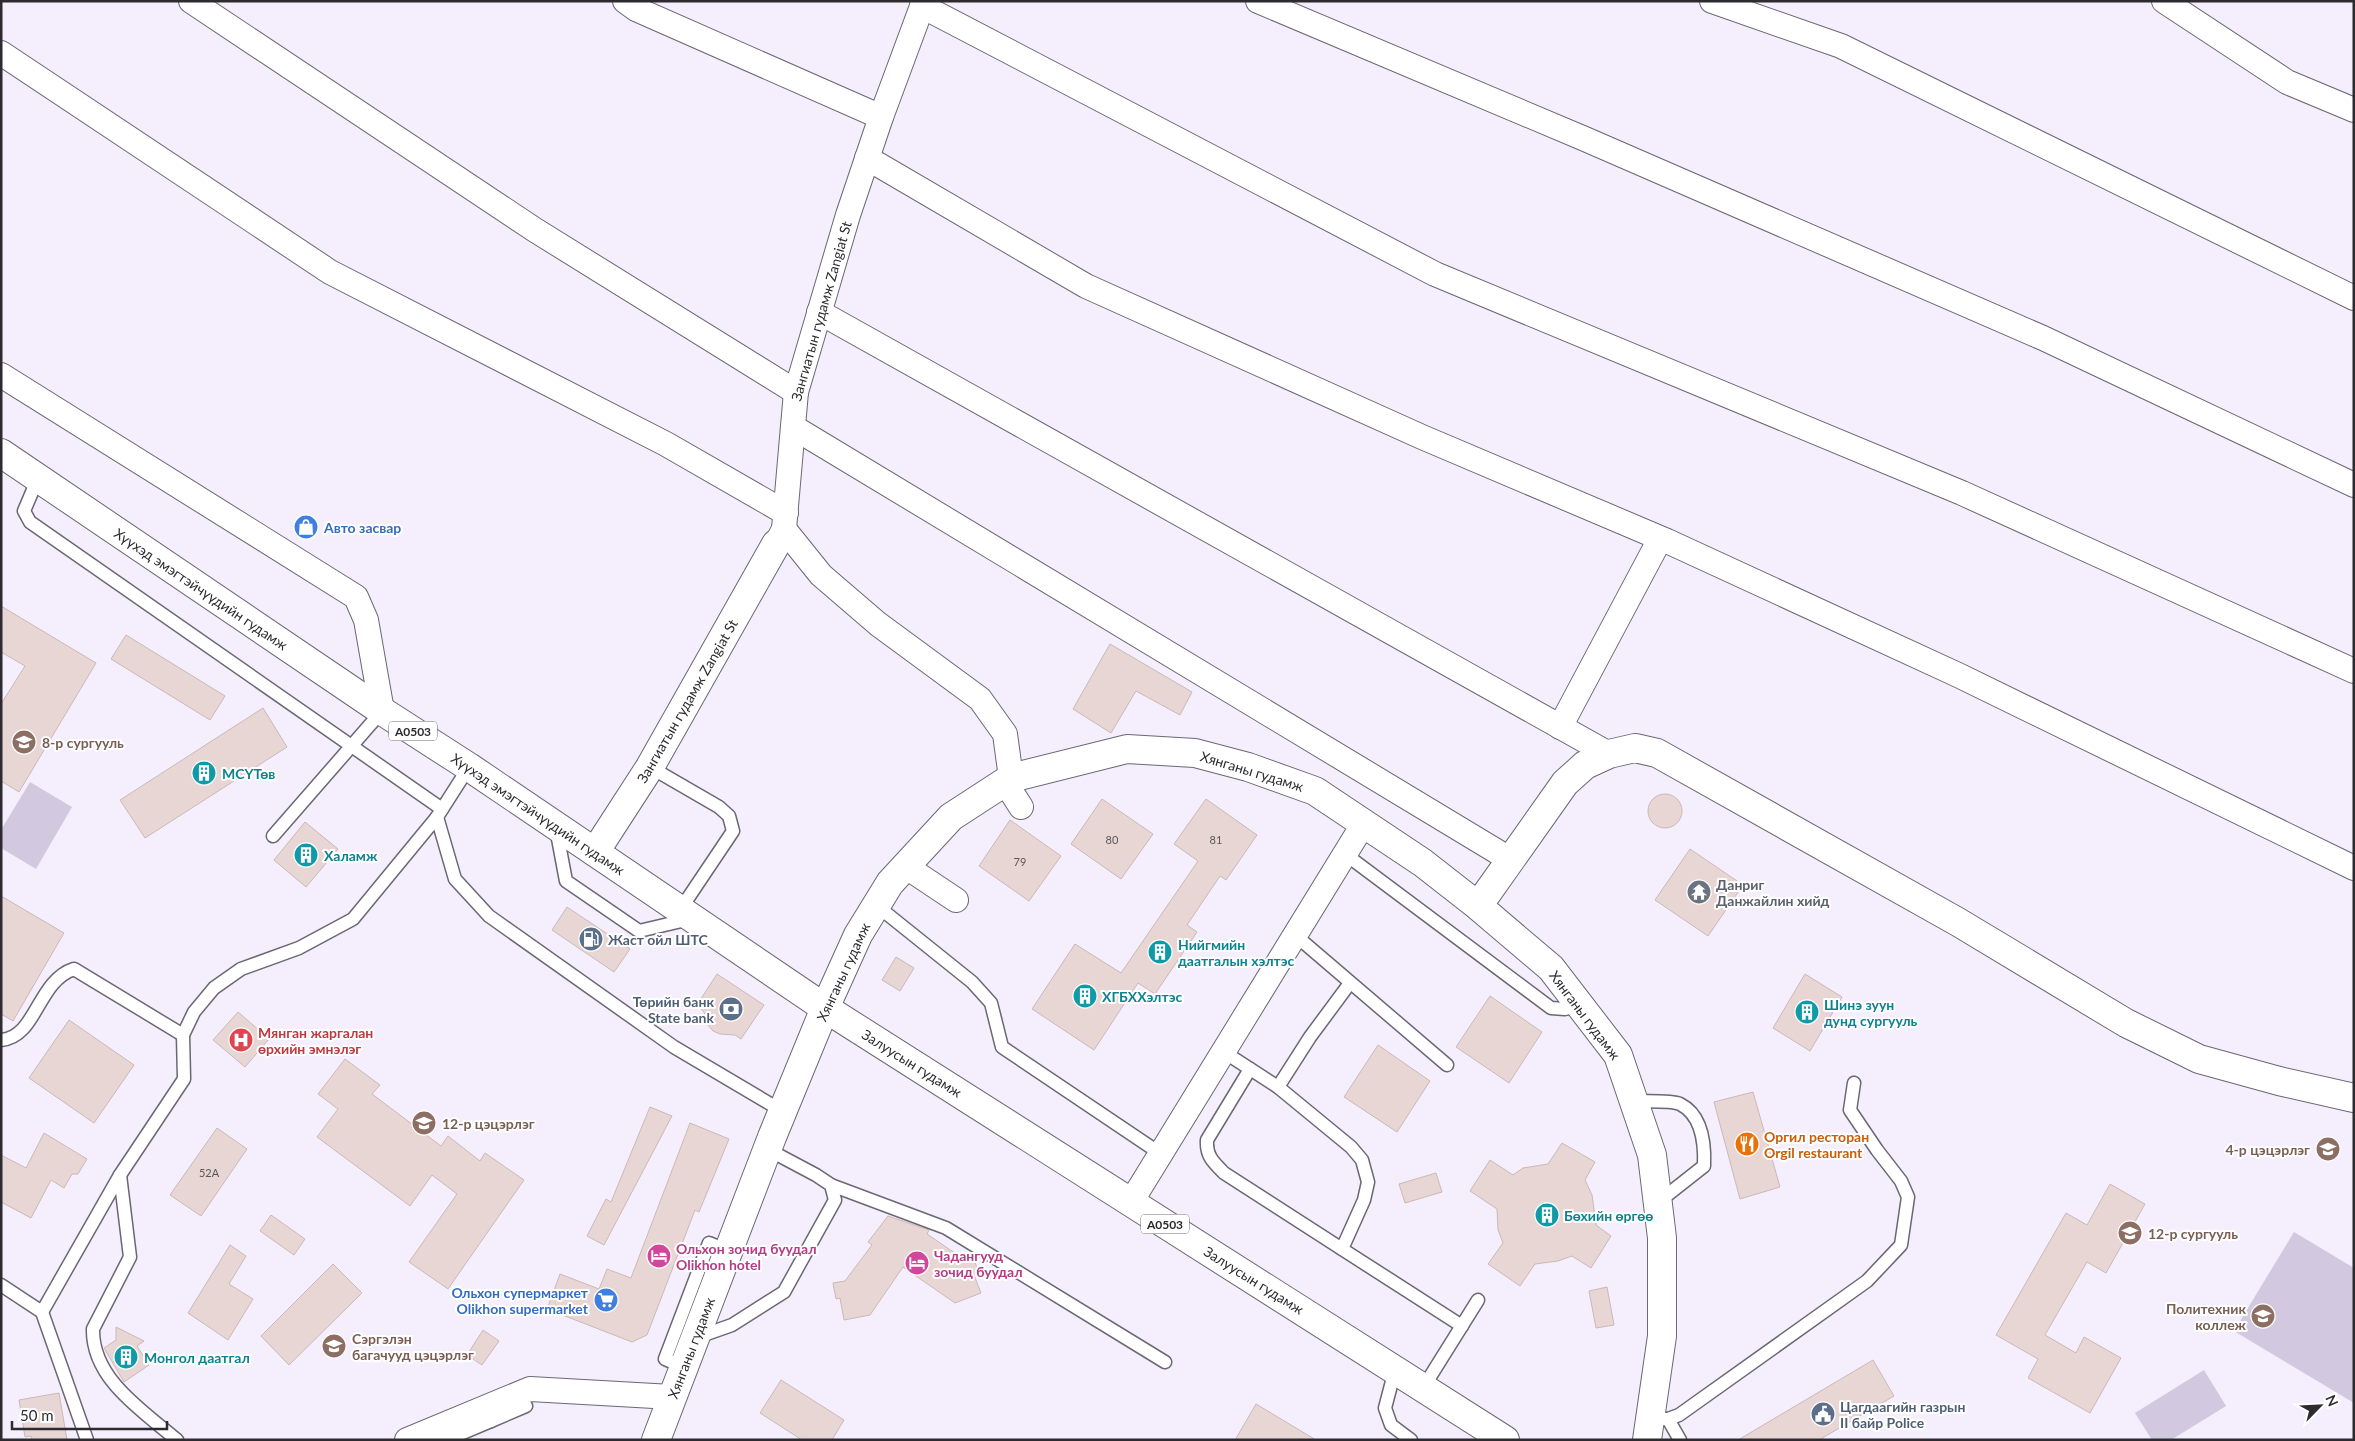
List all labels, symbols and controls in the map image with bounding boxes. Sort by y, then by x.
street label: Зангиатын гудамж Zangiat St [787,219,855,403]
shop icon: Авто засвар [293,514,319,540]
place label: Авто засвар [323,519,401,536]
street label: Хүүхэд эмэгтэйчүүдийн гудамж [111,524,291,654]
street label: Зангиатын гудамж Zangiat St [633,616,741,786]
road number: A0503 [389,721,437,740]
school or university icon: 8-р сургууль [11,729,37,755]
place label: 8-р сургууль [42,734,124,751]
street label: Хянганы гудамж [1198,747,1306,795]
street label: Хүүхэд эмэгтэйчүүдийн гудамж [448,749,628,879]
building icon: МСҮТөв [191,760,217,786]
place label: МСҮТөв [222,765,275,782]
house number: 80 [1106,833,1119,846]
house number: 81 [1210,833,1222,846]
building icon: Халамж [293,842,319,868]
place label: Халамж [324,847,378,864]
house number: 79 [1014,855,1026,868]
place label: Данриг Данжайлин хийд [1716,876,1830,909]
temple icon: Данриг Данжайлин хийд [1686,879,1712,905]
street label: Хянганы гудамж [813,920,873,1024]
fuel station icon: Жаст ойл ШТС [578,926,604,952]
place label: Жаст ойл ШТС [608,931,709,948]
place label: Нийгмийн даатгалын хэлтэс [1178,936,1295,969]
building icon: Нийгмийн даатгалын хэлтэс [1147,939,1173,965]
street label: Хянганы гудамж [1546,967,1624,1063]
building icon: ХГБХХэлтэс [1072,983,1098,1009]
place label: ХГБХХэлтэс [1102,988,1182,1005]
place label: Төрийн банк State bank [633,993,715,1026]
bank icon: Төрийн банк State bank [718,996,744,1022]
place label: Шинэ зуун дунд сургууль [1824,996,1918,1029]
building icon: Шинэ зуун дунд сургууль [1794,999,1820,1025]
place label: Мянган жаргалан өрхийн эмнэлэг [258,1024,373,1057]
street label: Залуусын гудамж [859,1025,965,1101]
hospital icon: Мянган жаргалан өрхийн эмнэлэг [228,1027,254,1053]
school or university icon: 12-р цэцэрлэг [411,1110,437,1136]
place label: 12-р цэцэрлэг [442,1115,535,1132]
place label: Оргил ресторан Orgil restaurant [1764,1128,1869,1161]
restaurant icon: Оргил ресторан Orgil restaurant [1734,1131,1760,1157]
school or university icon: 4-р цэцэрлэг [2315,1136,2341,1162]
place label: 4-р цэцэрлэг [2225,1141,2310,1158]
house number: 52А [199,1166,220,1179]
building icon: Бөхийн өргөө [1534,1202,1560,1228]
place label: Бөхийн өргөө [1564,1207,1653,1224]
road number: A0503 [1141,1214,1189,1234]
school or university icon: 12-р сургууль [2117,1220,2143,1246]
place label: 12-р сургууль [2148,1225,2238,1242]
place label: Ольхон зочид буудал Olikhon hotel [676,1240,817,1273]
street label: Залуусын гудамж [1201,1242,1307,1318]
hotel icon: Ольхон зочид буудал Olikhon hotel [646,1243,672,1269]
place label: Чадангууд зочид буудал [934,1247,1023,1280]
hotel icon: Чадангууд зочид буудал [904,1250,930,1276]
place label: Ольхон супермаркет Olikhon supermarket [451,1284,589,1317]
supermarket icon: Ольхон супермаркет Olikhon supermarket [593,1287,619,1313]
street label: Хянганы гудамж [664,1295,718,1401]
place label: Политехник коллеж [2166,1300,2247,1333]
school or university icon: Политехник коллеж [2250,1303,2276,1329]
place label: Сэргэлэн багачууд цэцэрлэг [352,1330,474,1363]
school or university icon: Сэргэлэн багачууд цэцэрлэг [321,1333,347,1359]
building icon: Монгол даатгал [113,1344,139,1370]
place label: Монгол даатгал [144,1349,250,1366]
north arrow [2295,1381,2345,1431]
text: N [2322,1392,2342,1409]
scale bar [12,1398,168,1430]
place label: Цагдаагийн газрын II байр Police [1840,1398,1966,1431]
public building icon: Цагдаагийн газрын II байр Police [1810,1401,1836,1427]
text: 50 m [20,1406,54,1424]

